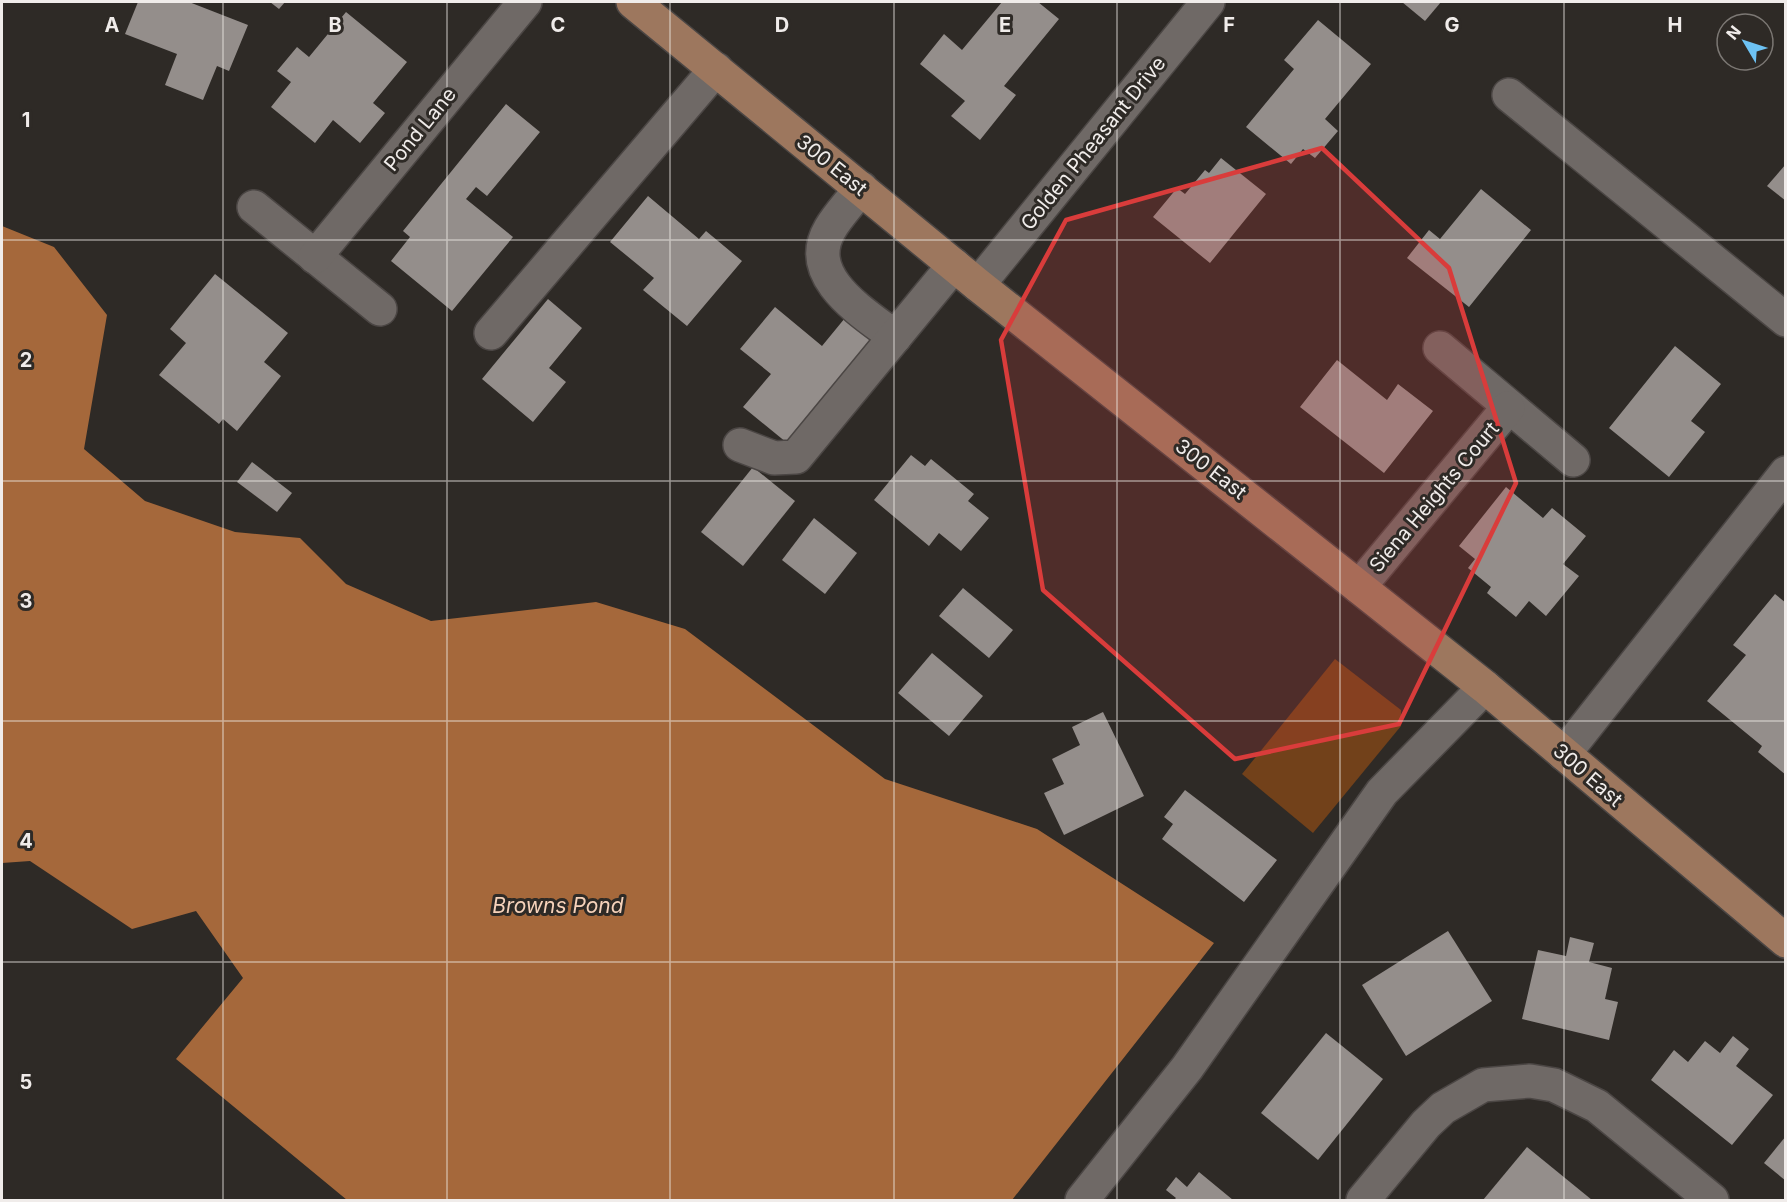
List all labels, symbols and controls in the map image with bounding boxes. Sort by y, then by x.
north arrow [1715,12,1775,72]
text: A [105,13,120,37]
text: B [328,13,342,37]
text: C [551,13,565,37]
text: D [775,13,789,37]
text: E [999,13,1011,37]
text: F [1223,13,1235,37]
text: G [1444,13,1460,37]
text: H [1668,13,1682,37]
text: N [1722,22,1745,44]
street label: Golden Pheasant Drive [1016,51,1170,235]
street label: Pond Lane [379,82,461,176]
text: 1 [22,108,30,132]
street label: 300 East [792,129,872,201]
text: 2 [20,348,32,372]
street label: Siena Heights Court [1364,417,1504,577]
street label: 300 East [1171,434,1252,504]
text: 3 [20,589,32,613]
street label: 300 East [1549,739,1628,812]
text: 4 [19,829,33,853]
water label: Browns Pond [492,893,624,918]
text: 5 [20,1070,32,1094]

